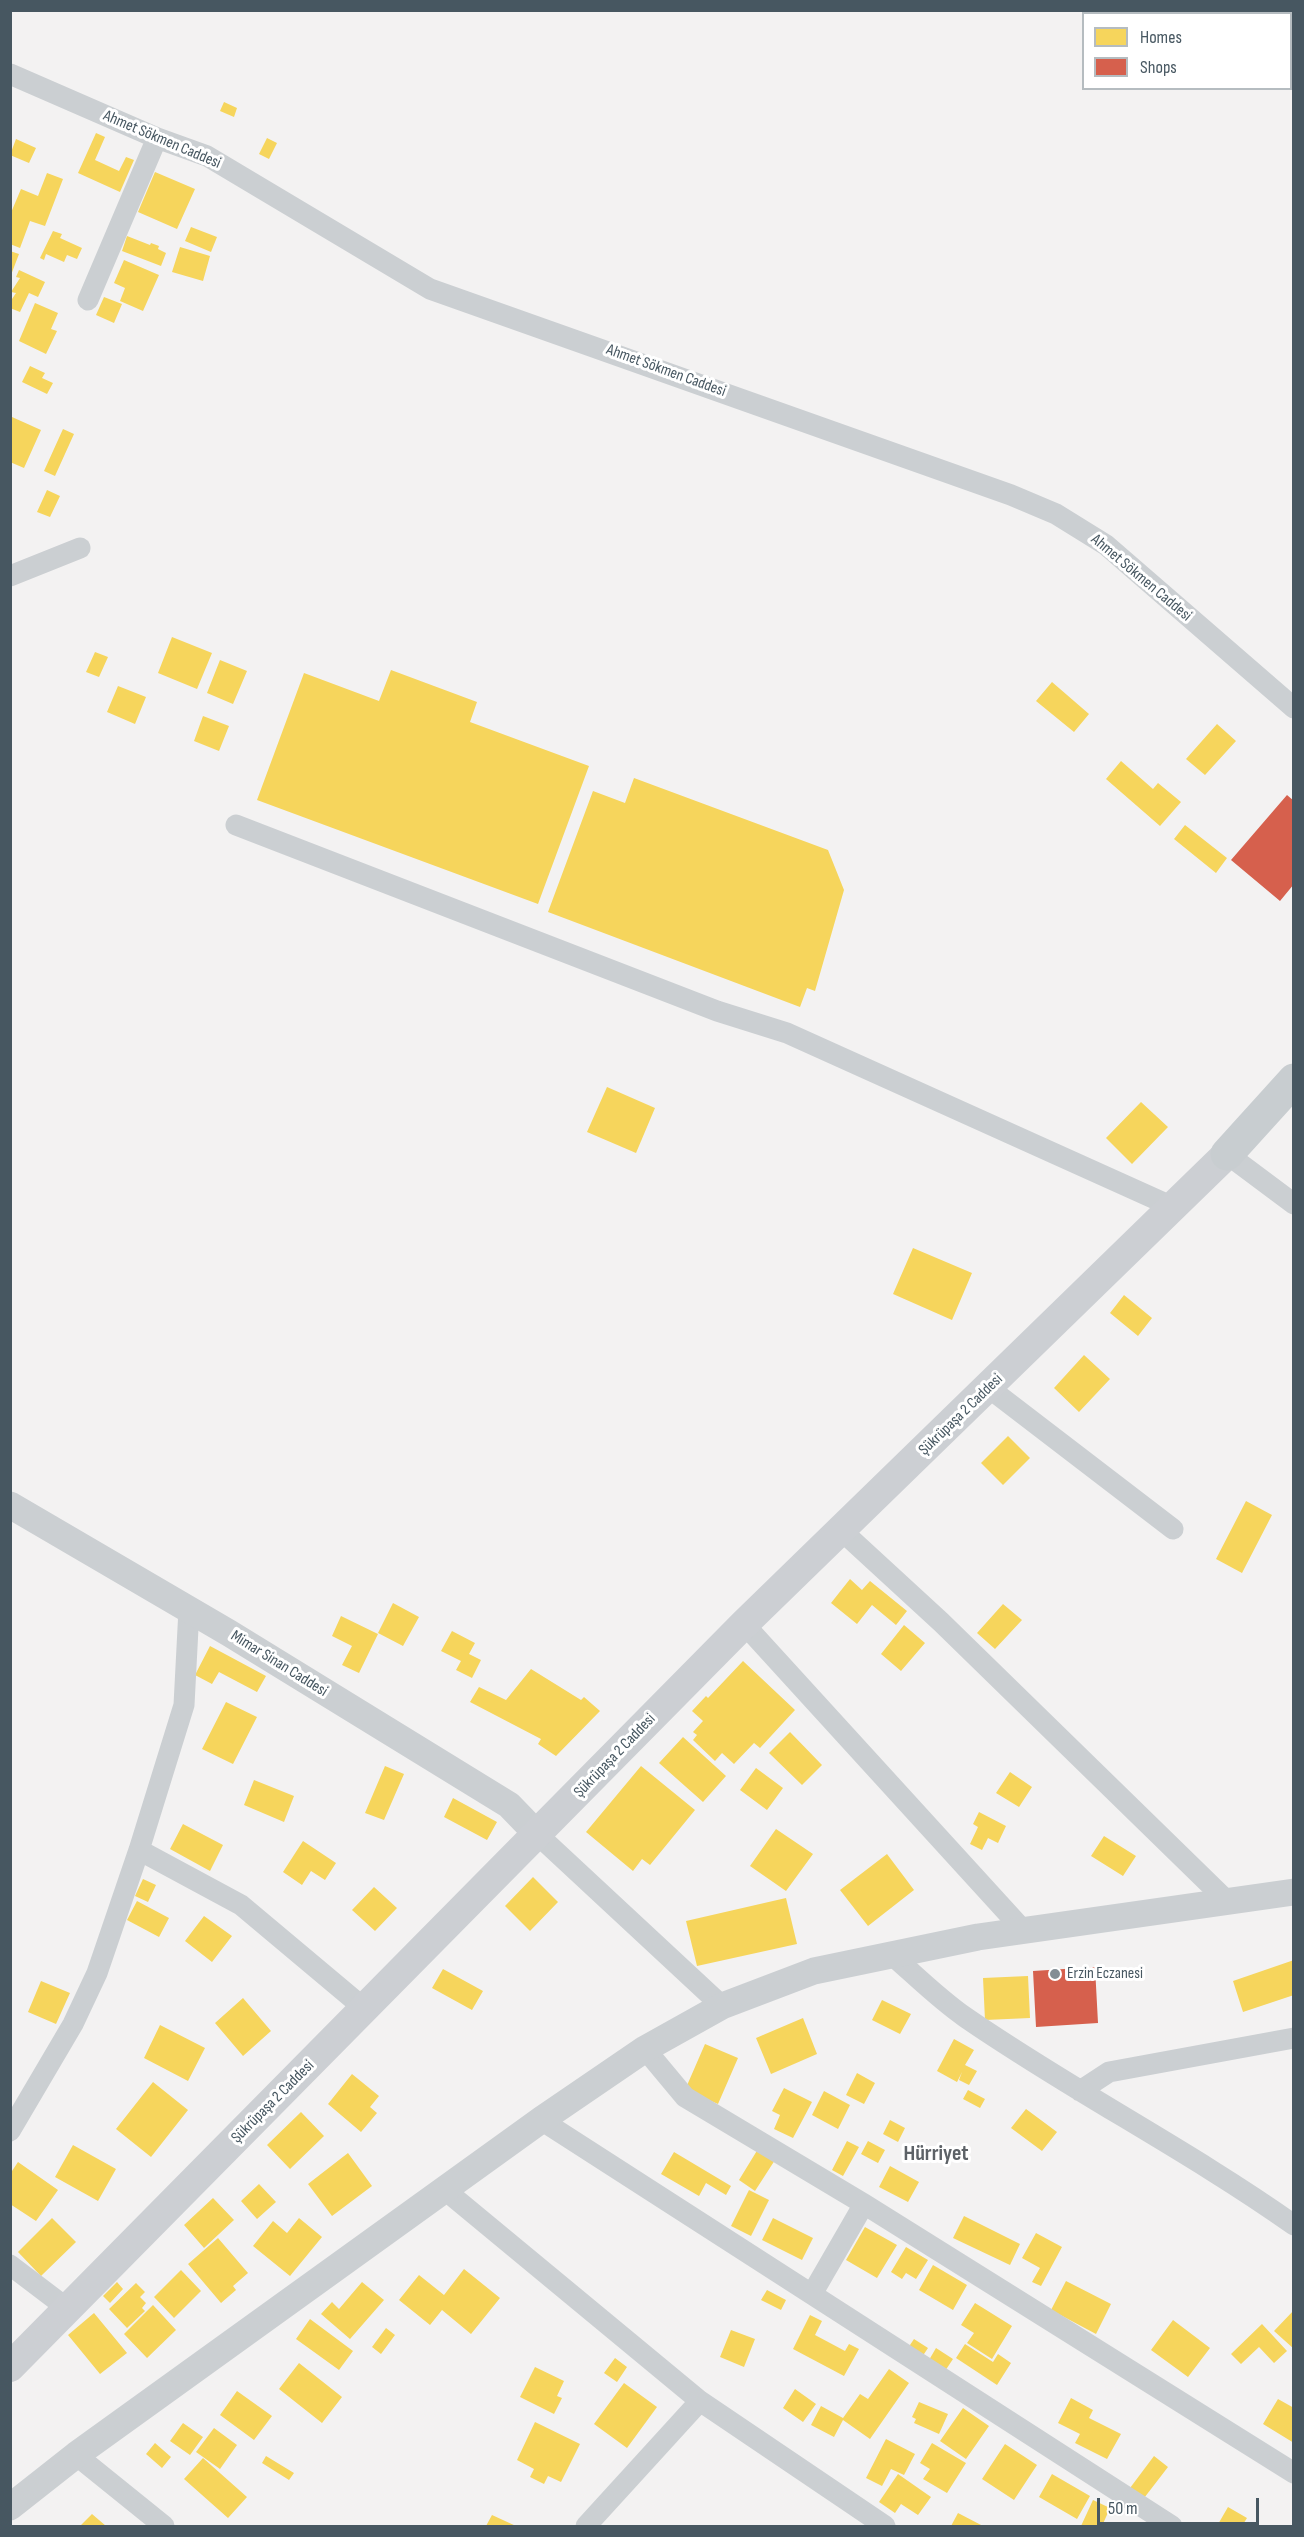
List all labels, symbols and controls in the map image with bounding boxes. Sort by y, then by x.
legend [1082,12,1292,90]
text: Homes [1140,27,1182,48]
text: Shops [1140,57,1177,78]
street label: Ahmet Sökmen Caddesi [100,107,224,173]
street label: Ahmet Sökmen Caddesi [604,340,728,402]
street label: Ahmet Sökmen Caddesi [1087,530,1195,626]
street label: Şükrüpaşa 2 Caddesi [915,1370,1007,1460]
street label: Mimar Sinan Caddesi [227,1627,331,1701]
street label: Şükrüpaşa 2 Caddesi [570,1710,660,1802]
place label: Erzin Eczanesi [1067,1964,1143,1984]
marker: Erzin Eczanesi [1048,1967,1062,1981]
street label: Şükrüpaşa 2 Caddesi [228,2057,318,2147]
district label: Hürriyet [903,2141,969,2167]
scale bar [1100,2486,1262,2524]
text: 50 m [1108,2498,1138,2519]

